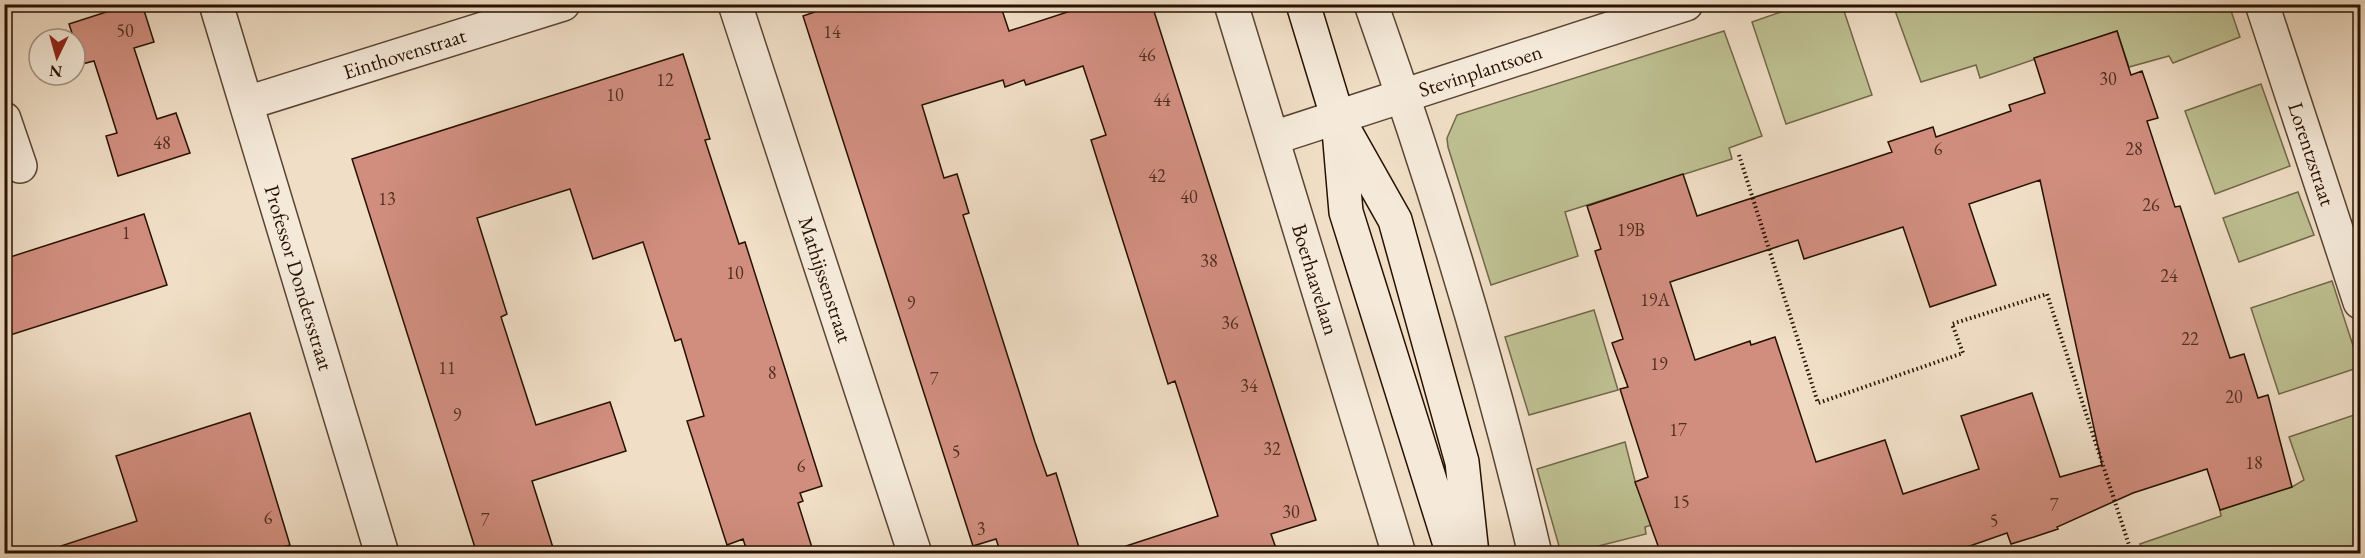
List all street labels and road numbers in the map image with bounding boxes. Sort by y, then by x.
street label: Einthovenstraat [339,21,470,85]
street label: Stevinplantsoen [1415,38,1545,103]
street label: Lorentzstraat [2282,99,2342,210]
street label: Professor Dondersstraat [258,182,340,374]
street label: Mathijssenstraat [792,213,859,346]
street label: Boerhaavelaan [1286,220,1345,338]

